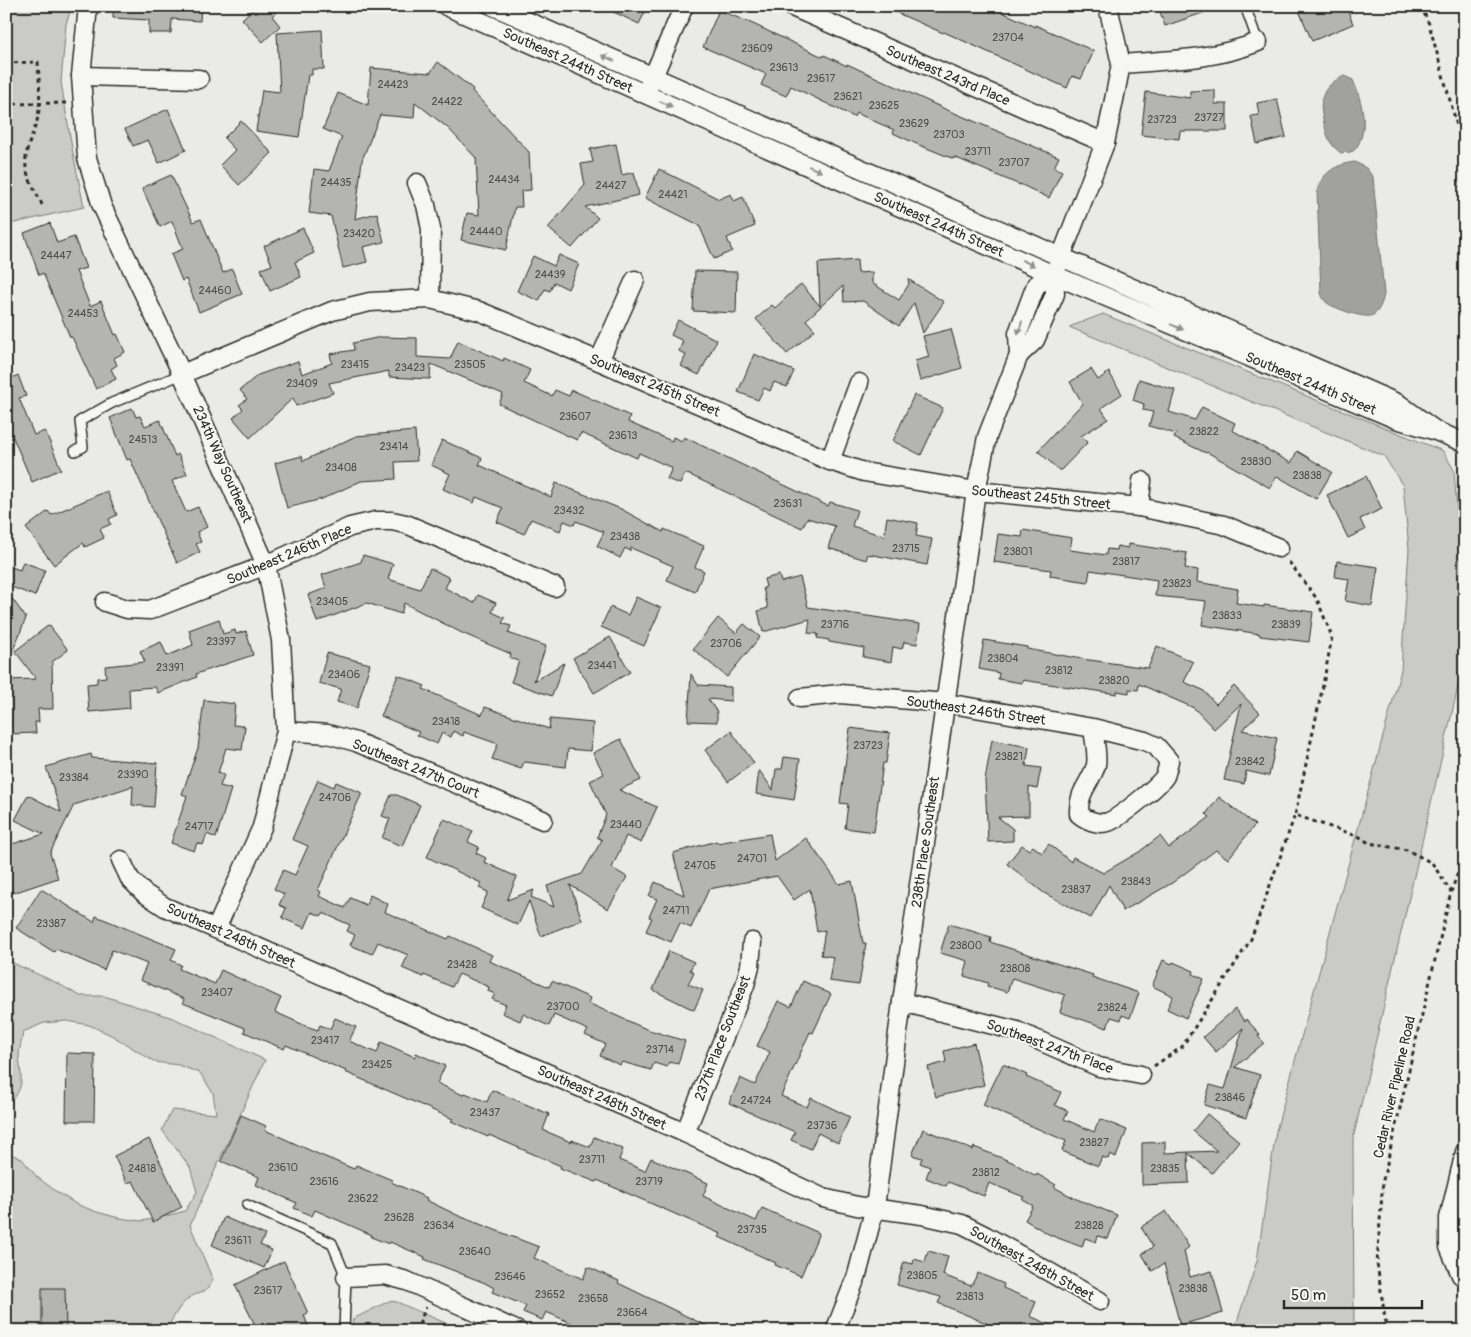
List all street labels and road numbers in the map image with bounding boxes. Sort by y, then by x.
street label: Southeast 244th Street [500,24,636,97]
street label: Southeast 243rd Place [883,42,1013,109]
street label: Southeast 244th Street [871,188,1007,261]
street label: Southeast 244th Street [1243,348,1379,419]
street label: Southeast 245th Street [587,350,723,421]
street label: 234th Way Southeast [189,403,256,526]
street label: Southeast 245th Street [970,482,1112,513]
street label: Southeast 246th Place [224,520,354,589]
street label: Southeast 246th Street [905,692,1047,729]
street label: Southeast 247th Court [350,735,482,802]
street label: 238th Place Southeast [908,775,943,909]
street label: Southeast 248th Street [164,899,298,972]
street label: 237th Place Southeast [691,973,754,1103]
street label: Cedar River Pipeline Road [1370,1014,1419,1160]
street label: Southeast 247th Place [984,1016,1116,1077]
street label: Southeast 248th Street [535,1061,669,1134]
street label: Southeast 248th Street [967,1222,1097,1305]

